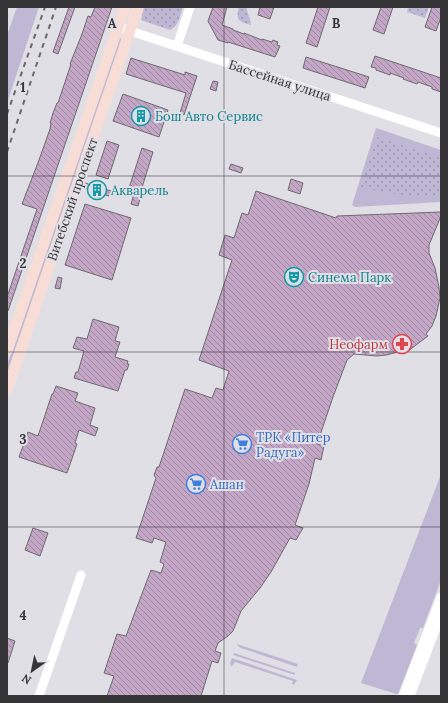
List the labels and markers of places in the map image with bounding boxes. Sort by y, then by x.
building icon: Бош Авто Сервис [130,105,152,127]
place label: Бош Авто Сервис [155,108,263,125]
building icon: Акварель [86,179,108,201]
place label: Акварель [110,182,169,199]
theatre icon: Синема Парк [283,266,305,288]
place label: Синема Парк [308,269,391,286]
pharmacy icon: Неофарм [391,333,413,355]
place label: Неофарм [329,336,388,353]
place label: ТРК «Питер Радуга» [256,429,331,461]
supermarket icon: ТРК «Питер Радуга» [231,433,253,455]
supermarket icon: Ашан [185,473,207,495]
place label: Ашан [209,476,244,493]

